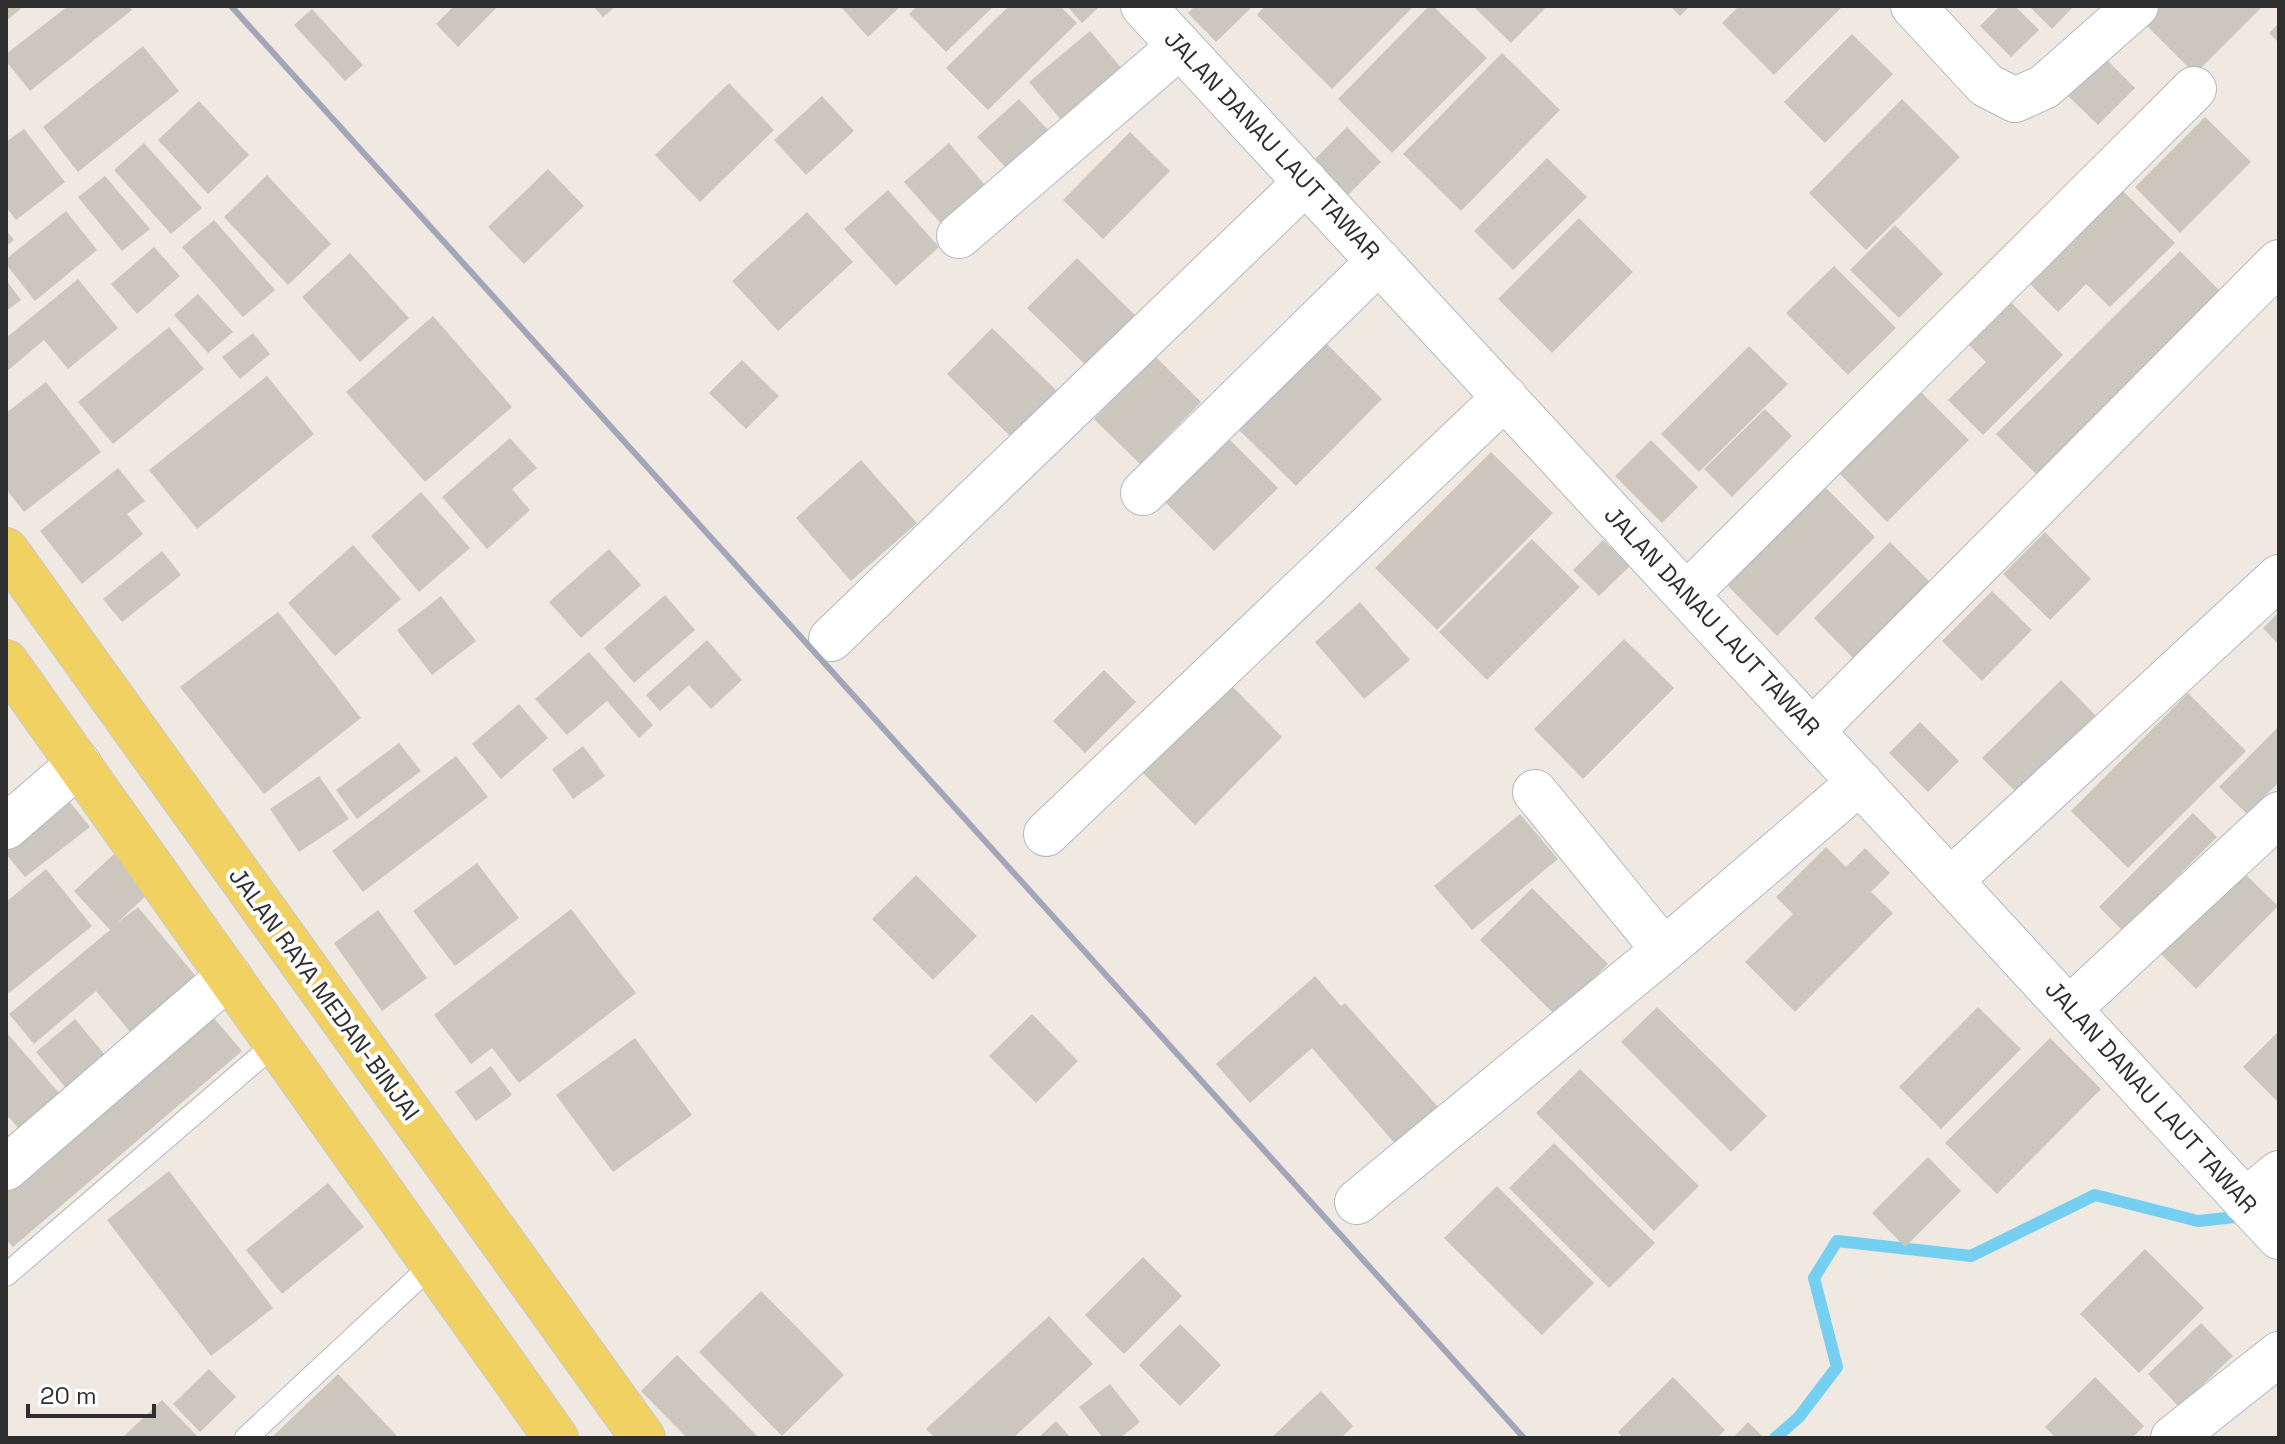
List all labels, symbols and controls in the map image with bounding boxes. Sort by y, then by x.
street label: JALAN DANAU LAUT TAWAR [1158,23,1387,266]
street label: JALAN DANAU LAUT TAWAR [1598,499,1827,742]
street label: JALAN RAYA MEDAN-BINJAI [222,861,427,1126]
street label: JALAN DANAU LAUT TAWAR [2038,974,2264,1220]
scale bar [28,1368,154,1418]
text: 20 m [40,1380,97,1411]

